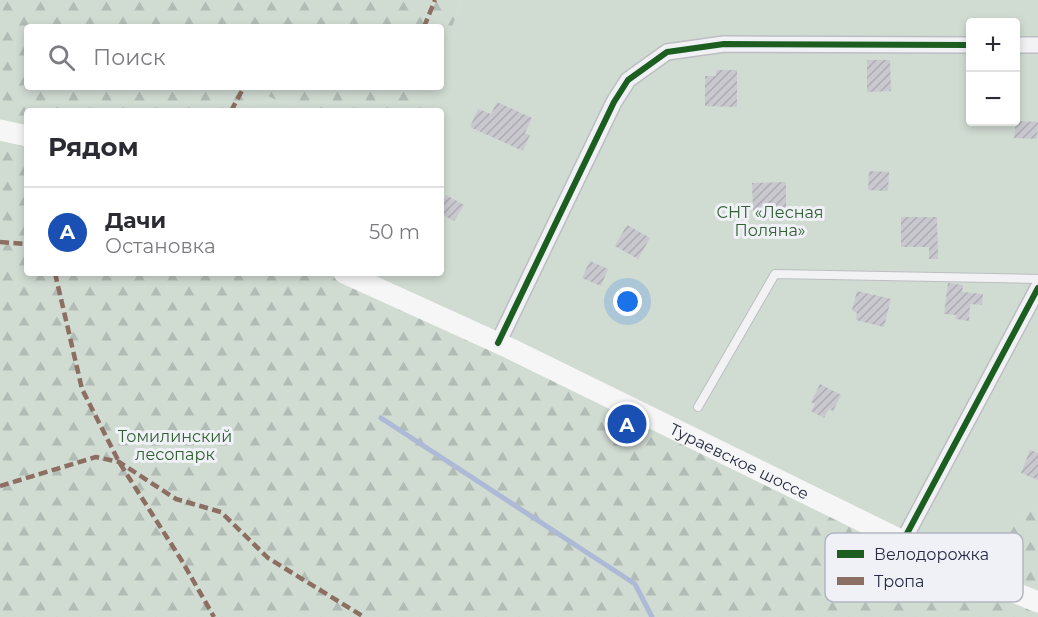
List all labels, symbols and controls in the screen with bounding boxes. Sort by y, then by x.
map controls [966,18,1020,126]
button: + [966,18,1020,72]
search box [24,24,444,90]
icon: search [45,41,78,74]
text: Поиск [93,44,165,71]
button: − [966,72,1020,126]
text: Рядом [48,131,139,163]
park label: СНТ «Лесная Поляна» [716,203,824,240]
text: Дачи [105,207,166,234]
text: A [60,220,75,244]
text: 50 m [369,220,420,244]
text: Остановка [105,234,216,258]
your location [613,287,642,316]
pin: A [608,402,646,446]
street label: Тураевское шоссе [667,419,812,503]
park label: Томилинский лесопарк [118,427,232,464]
legend [825,533,1023,602]
text: Велодорожка [874,545,989,564]
text: Тропа [874,572,924,591]

